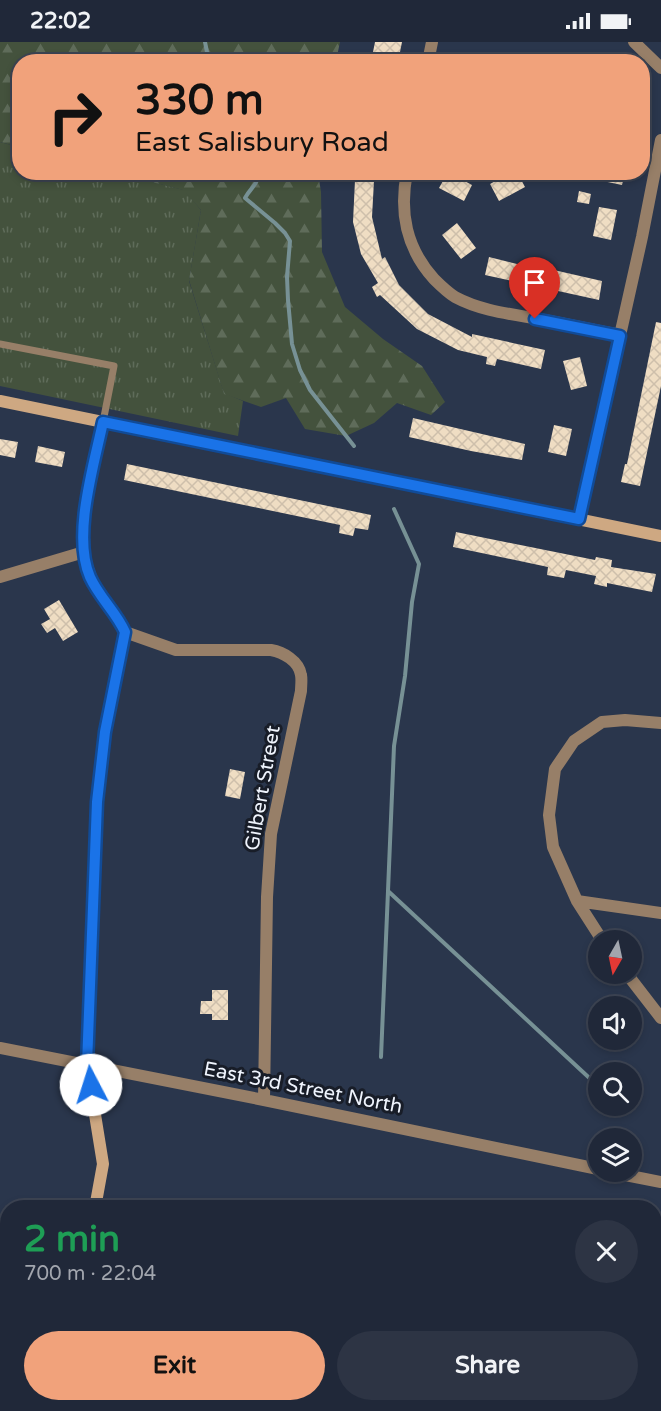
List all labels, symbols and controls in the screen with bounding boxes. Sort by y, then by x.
text: 22:02 [30,8,91,34]
text: 330 m [135,75,264,126]
icon: right [36,78,114,156]
text: East Salisbury Road [135,126,389,159]
pin [509,257,560,319]
icon: arrive [518,266,551,299]
street label: Gilbert Street [240,723,286,852]
north arrow [588,930,642,984]
map controls [588,930,642,1182]
button: sound [588,996,642,1050]
position arrow [59,1053,123,1117]
street label: East 3rd Street North [202,1057,404,1119]
button: search [588,1062,642,1116]
button: layers [588,1128,642,1182]
text: 2 min [24,1218,120,1261]
button: close [575,1220,638,1283]
text: 700 m · 22:04 [24,1262,156,1286]
button: Exit [24,1331,325,1400]
button: Share [337,1331,638,1400]

